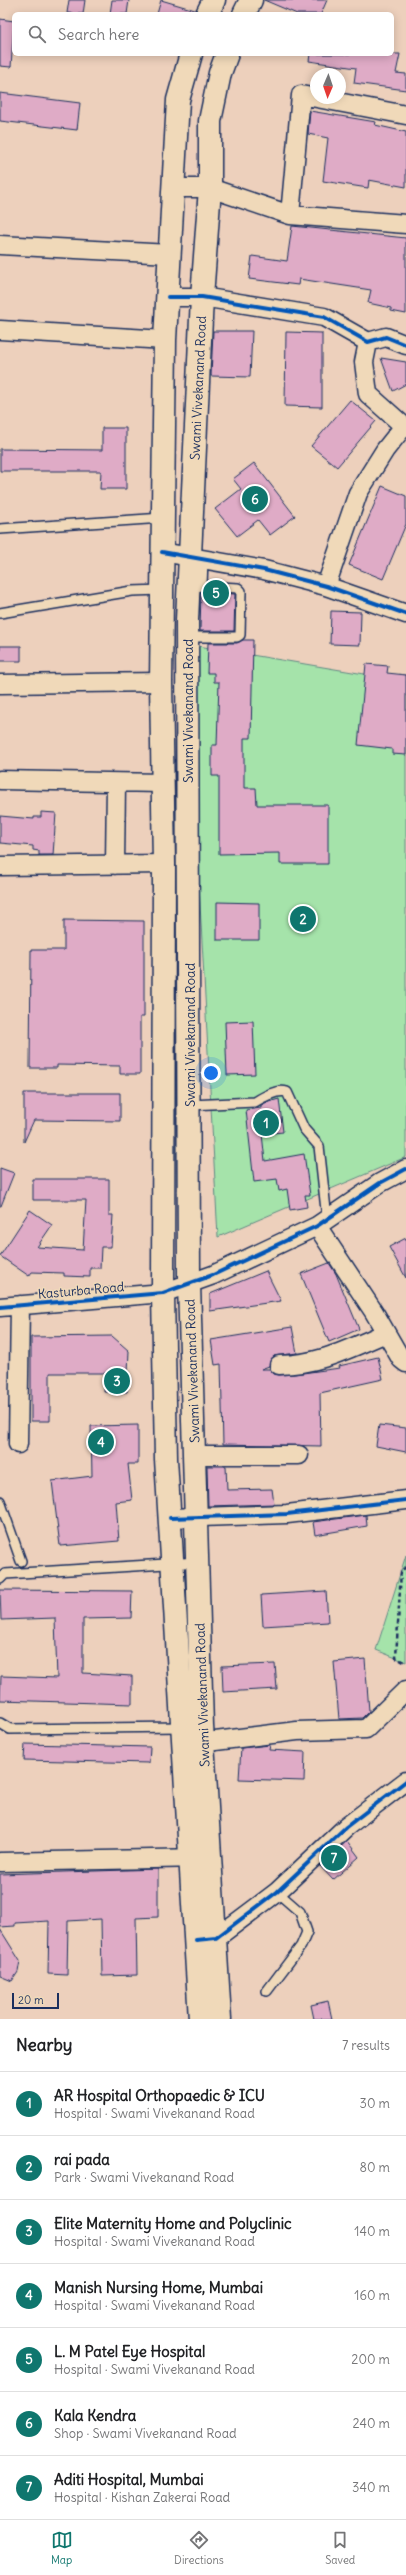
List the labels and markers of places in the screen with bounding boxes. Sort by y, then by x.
pin: 6 [242,484,268,514]
pin: 5 [203,578,229,608]
pin: 2 [290,904,316,934]
pin: 1 [253,1108,279,1138]
pin: 3 [104,1366,130,1396]
pin: 4 [88,1427,114,1457]
pin: 7 [321,1843,347,1873]

